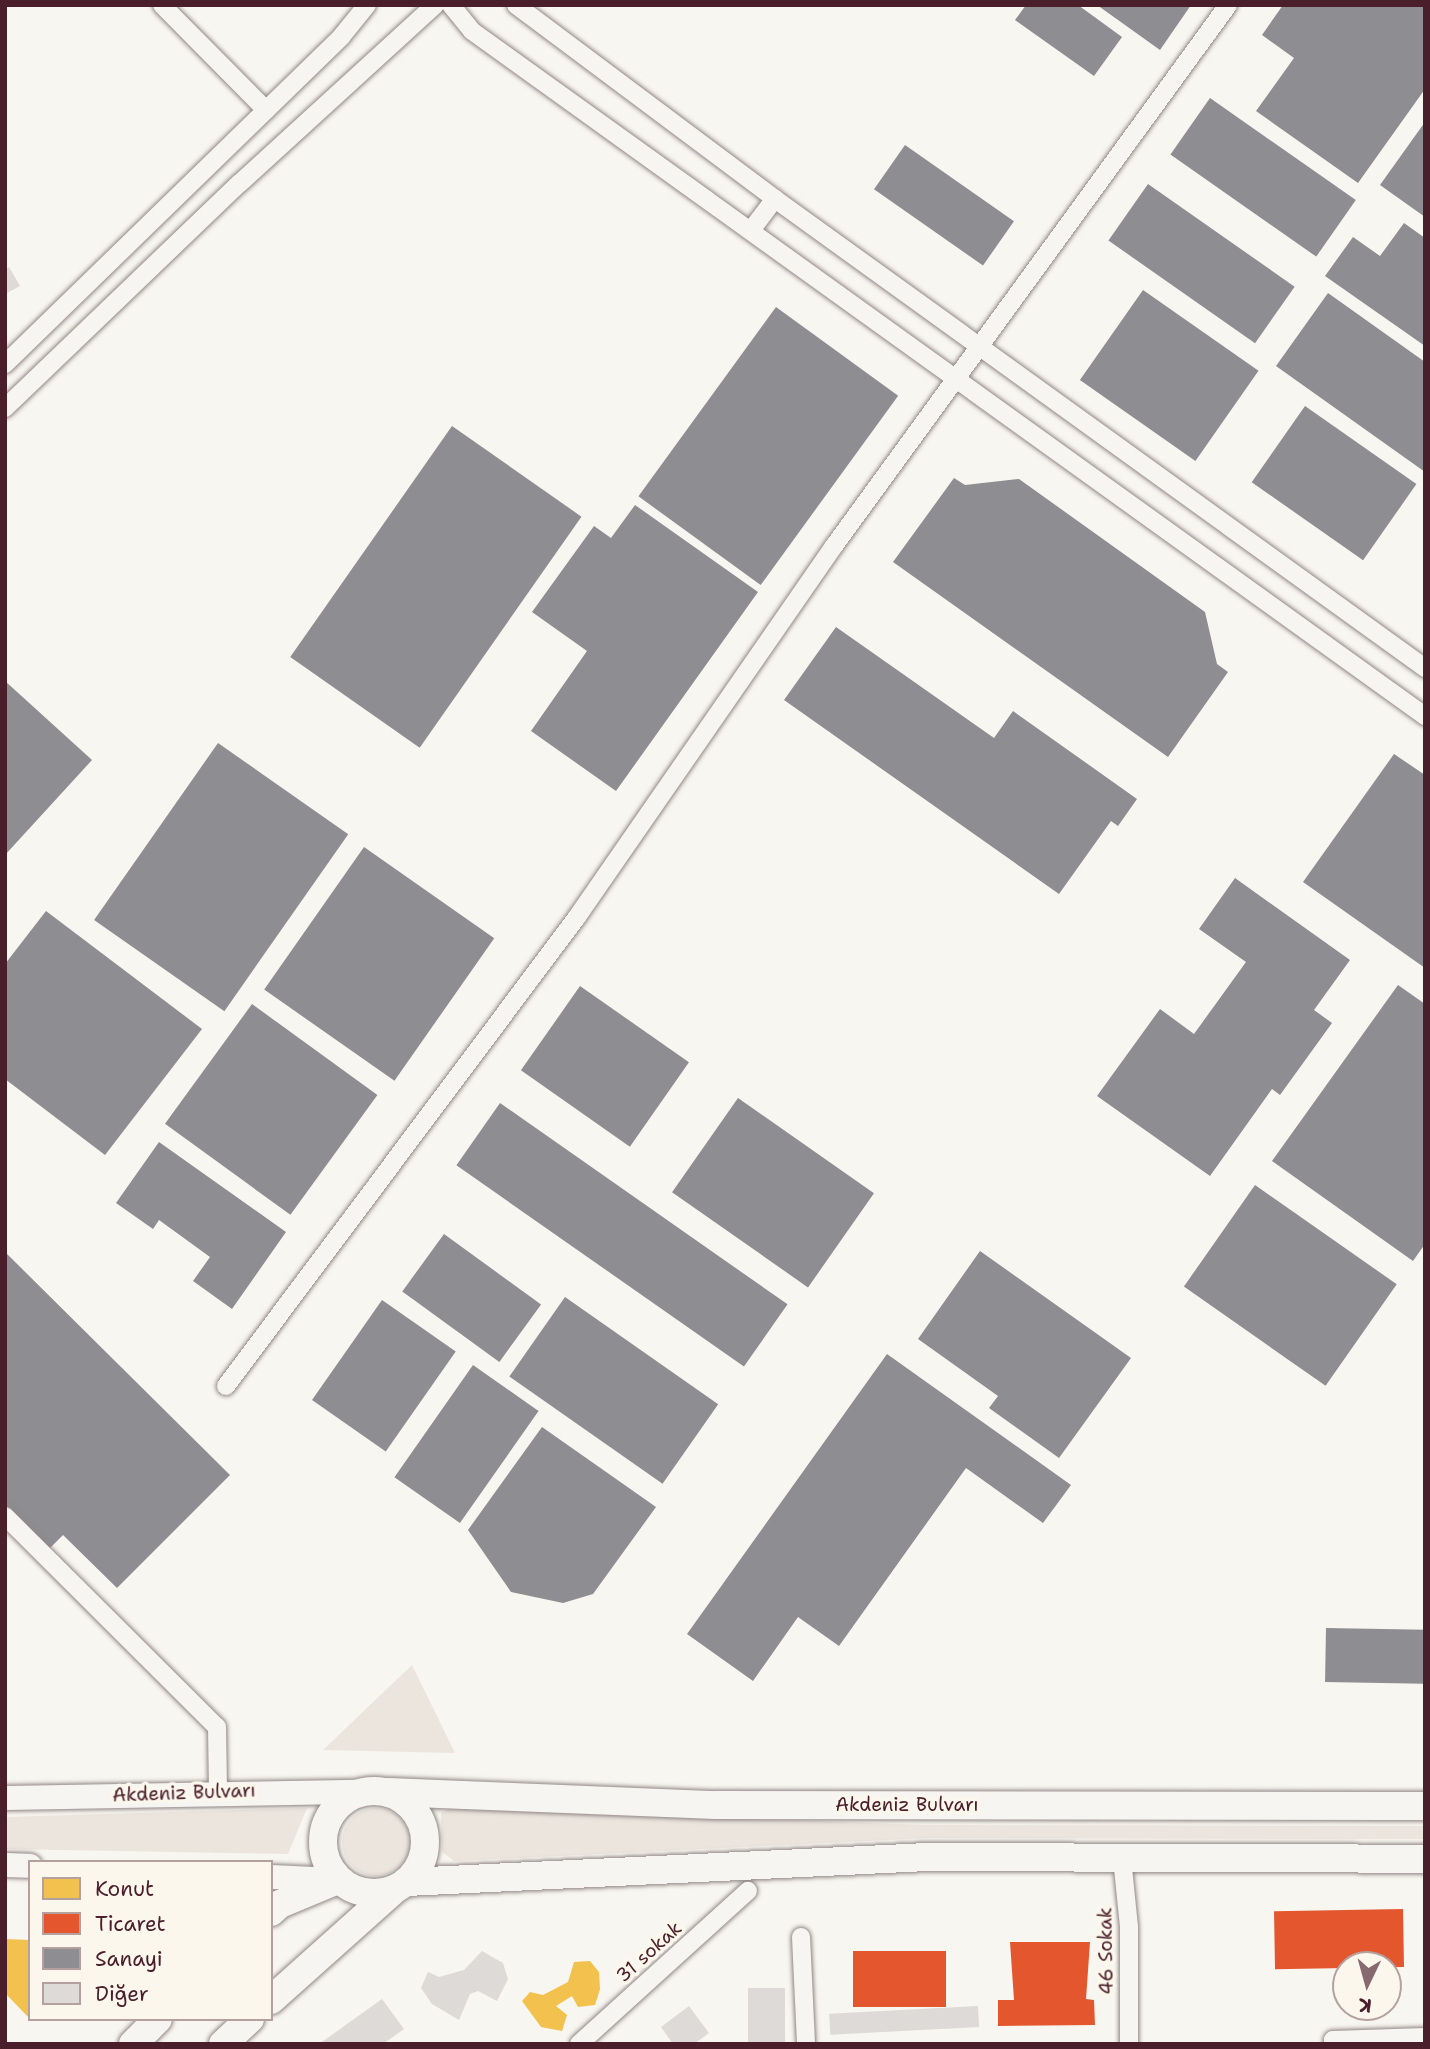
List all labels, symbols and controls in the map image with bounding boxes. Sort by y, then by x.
street label: Akdeniz Bulvarı [112,1779,256,1807]
street label: Akdeniz Bulvarı [835,1794,979,1816]
legend [28,1860,273,2021]
text: Konut [95,1875,154,1903]
street label: 46 Sokak [1094,1907,1118,1995]
text: Ticaret [95,1910,166,1938]
street label: 31 sokak [612,1917,686,1987]
text: Sanayi [95,1945,163,1973]
north arrow [1332,1951,1402,2021]
text: Diğer [95,1980,149,2008]
text: K [1358,1992,1373,2018]

